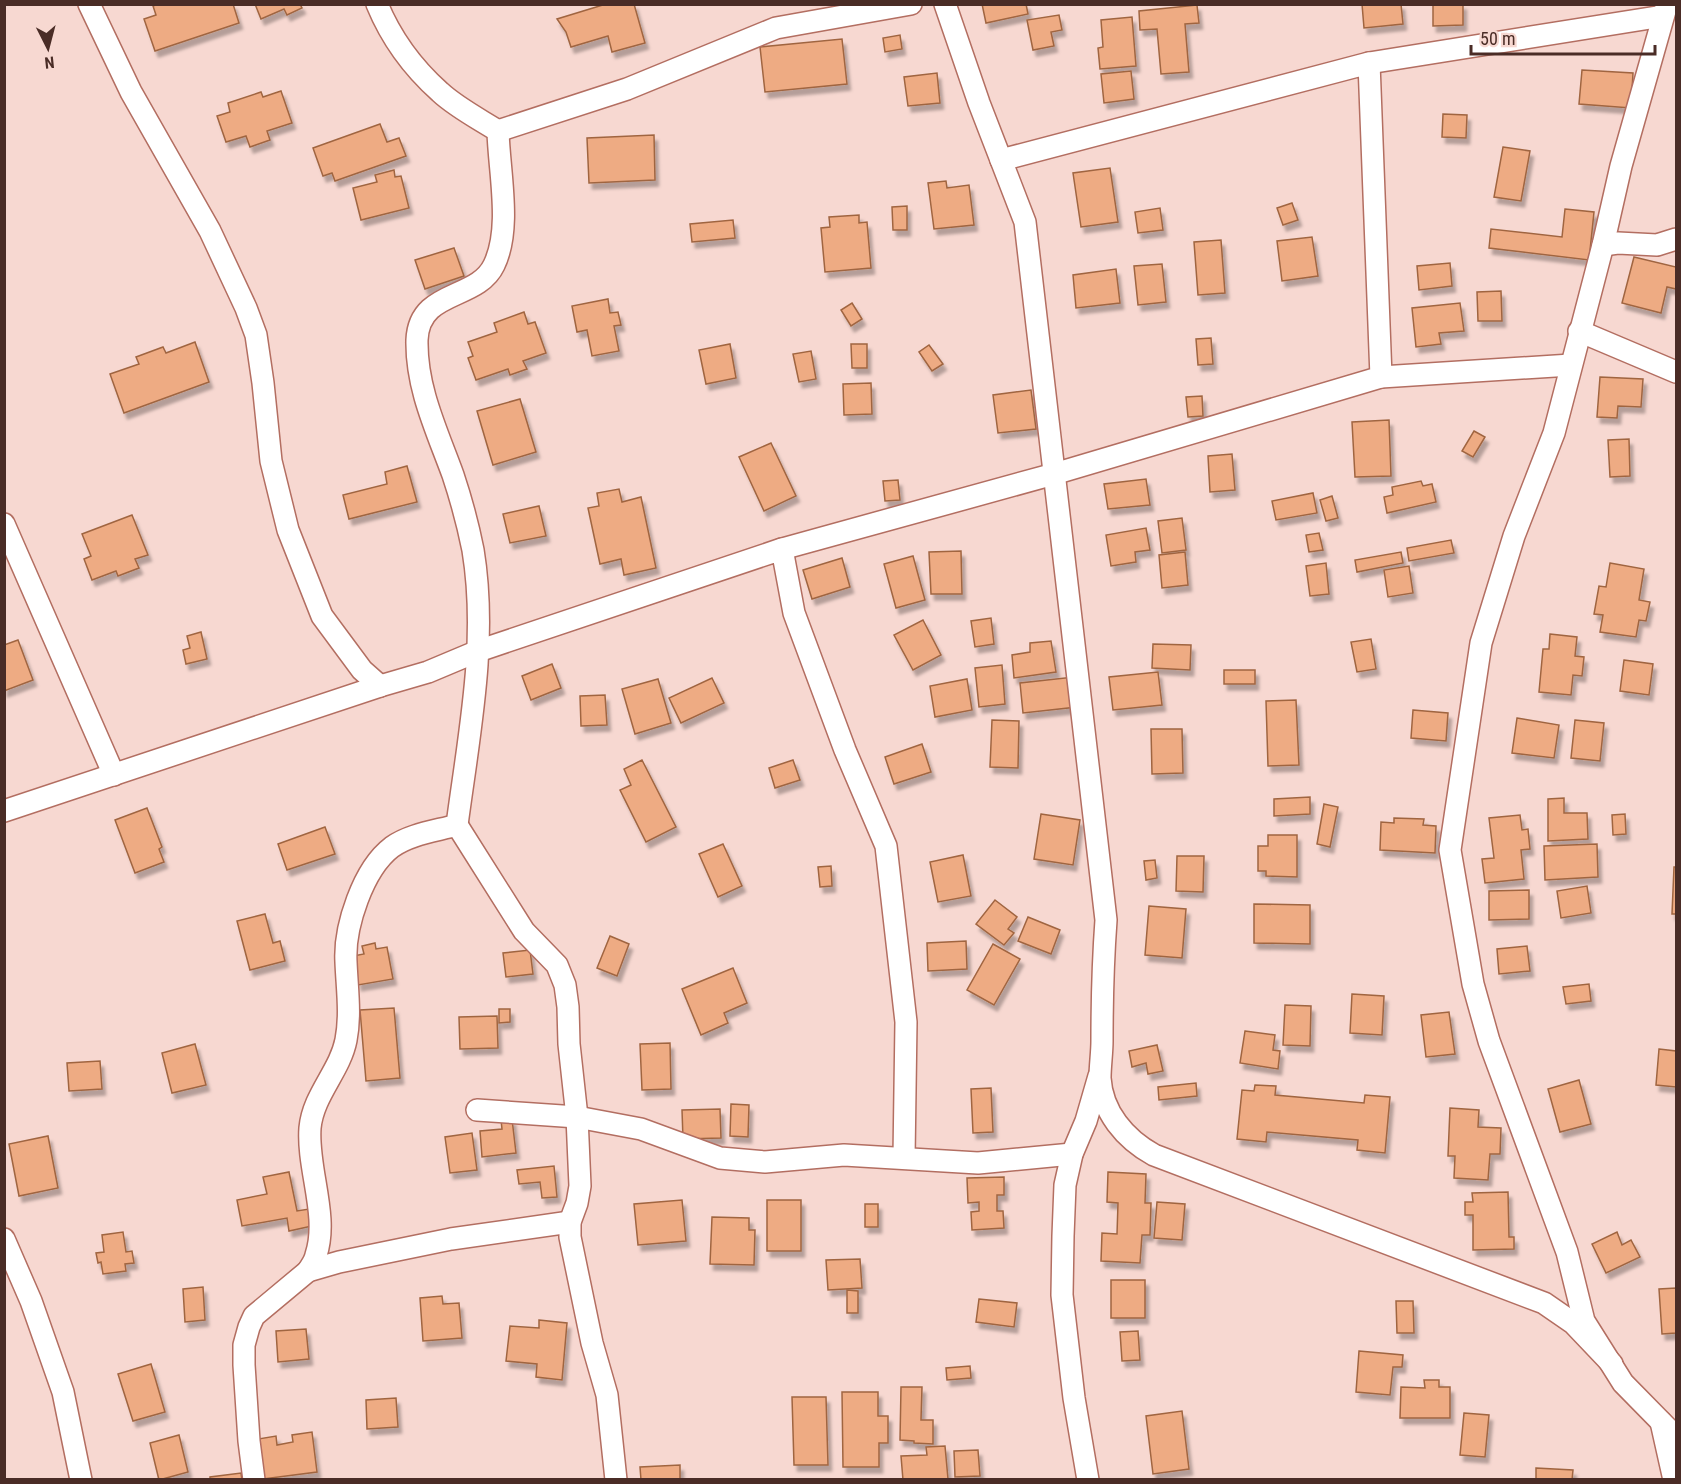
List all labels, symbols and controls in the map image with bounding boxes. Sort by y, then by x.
north arrow [18,18,78,78]
scale bar [1471,18,1656,56]
text: 50 m [1480,28,1515,49]
text: N [44,52,55,72]

